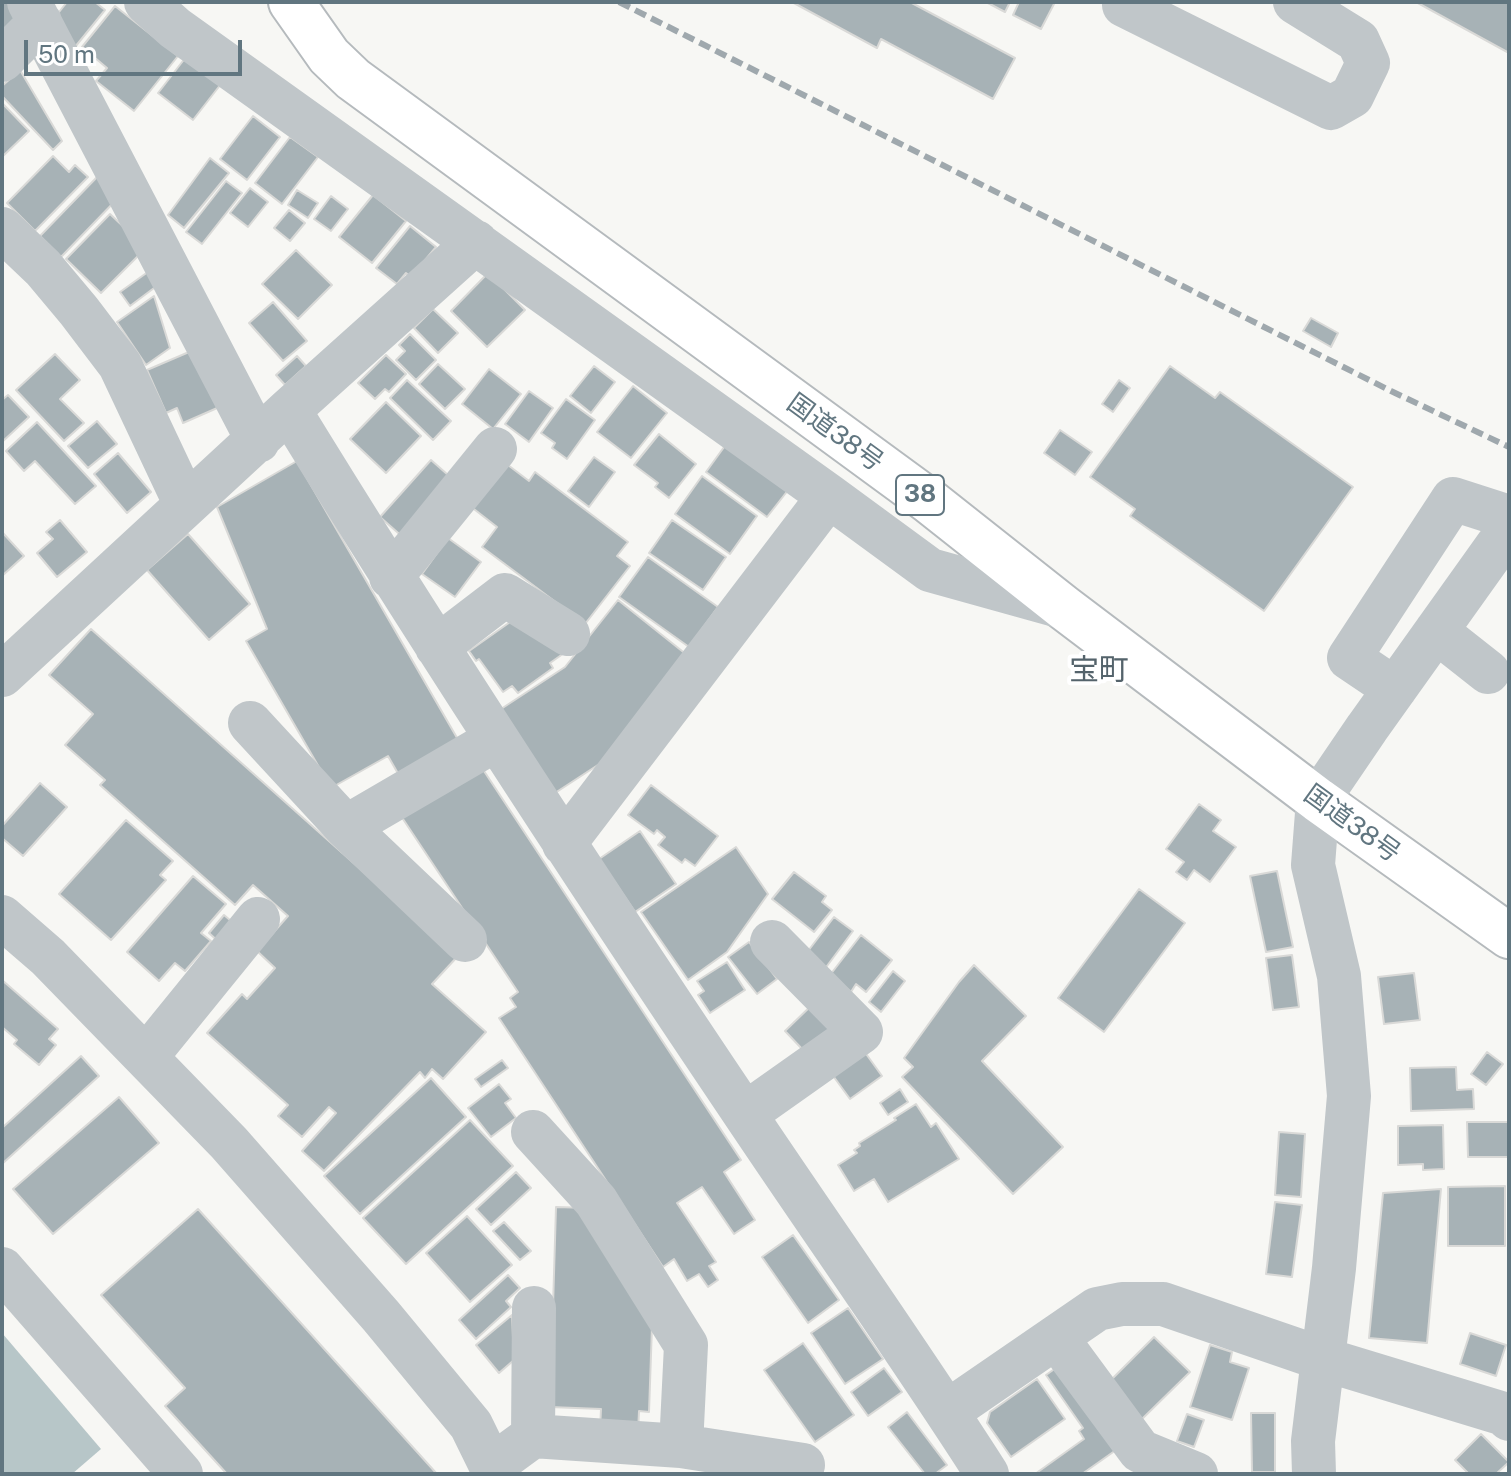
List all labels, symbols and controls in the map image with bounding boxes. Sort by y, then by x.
scale bar [28,24,246,74]
text: 50 m [38,40,95,68]
street label: 国道38号 [781,388,889,478]
road number: 38 [896,475,944,515]
district label: 宝町 [1069,653,1129,689]
street label: 国道38号 [1298,779,1406,869]

